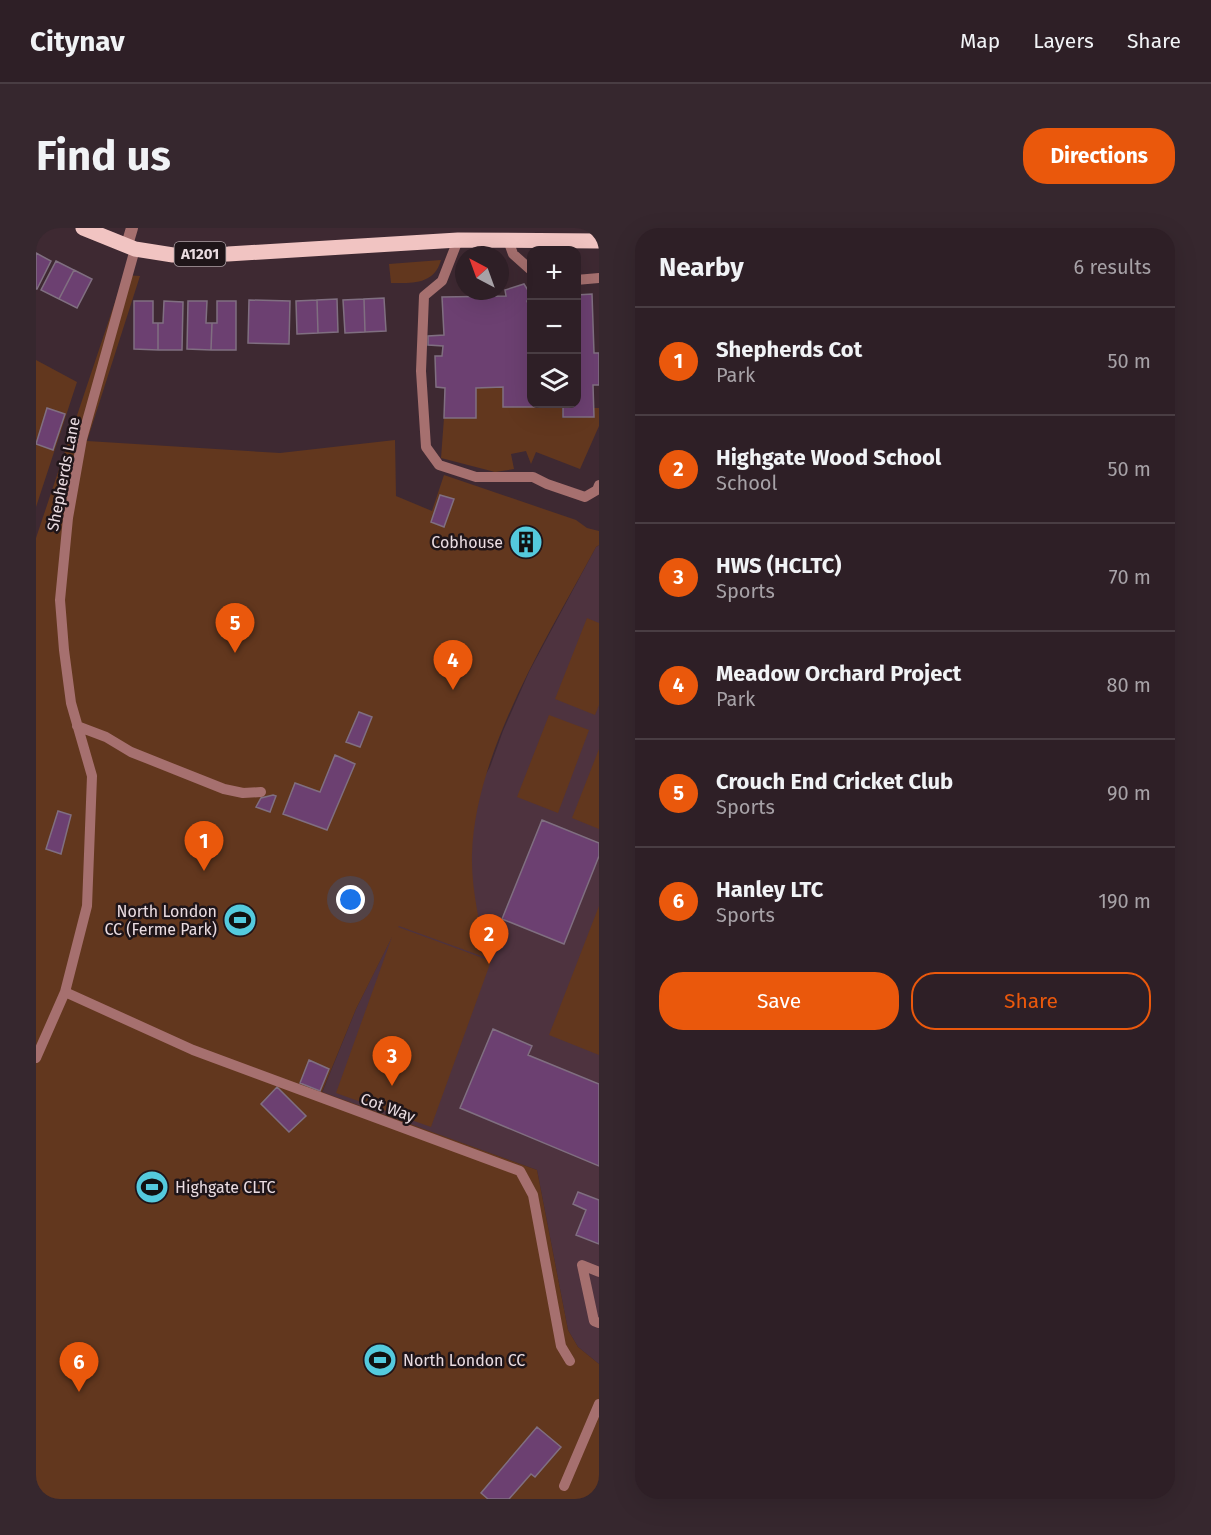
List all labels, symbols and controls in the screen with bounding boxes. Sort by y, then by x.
text: Citynav [30,25,125,58]
text: Map [960,28,1000,54]
text: Layers [1033,28,1094,54]
text: Share [1127,28,1181,54]
button: Directions [1023,128,1175,184]
text: Find us [36,131,171,181]
road number: A1201 [174,242,226,266]
north arrow [455,246,509,300]
map controls [527,246,581,408]
button: + [527,246,581,300]
text: Nearby [659,252,744,283]
text: 6 results [1074,255,1151,279]
button: − [527,300,581,354]
text: Shepherds Cot [716,336,862,363]
text: 1 [674,349,683,373]
text: 50 m [1107,349,1151,373]
button: layers [527,354,581,408]
text: Park [716,363,755,387]
street label: Shepherds Lane [43,415,84,533]
text: Highgate Wood School [716,444,941,471]
text: 2 [673,457,684,481]
text: 50 m [1107,457,1151,481]
text: School [716,471,777,495]
building icon: Cobhouse [508,524,544,560]
place label: Cobhouse [431,533,503,552]
text: HWS (HCLTC) [716,552,841,579]
text: 3 [673,565,684,589]
text: 70 m [1109,565,1151,589]
text: Sports [716,579,775,603]
pin: 5 [216,604,254,653]
pin: 4 [434,640,472,690]
text: Meadow Orchard Project [716,660,961,687]
text: 4 [673,673,684,697]
text: 80 m [1106,673,1151,697]
text: Park [716,687,755,711]
text: Crouch End Cricket Club [716,768,953,795]
text: 5 [673,781,684,805]
text: 90 m [1107,781,1151,805]
text: Sports [716,795,775,819]
pin: 1 [184,822,224,871]
text: Hanley LTC [716,876,823,903]
your location [336,885,365,914]
text: 6 [673,889,684,913]
text: 190 m [1098,889,1151,913]
place label: North London CC (Ferme Park) [104,902,217,939]
sports icon: North London CC (Ferme Park) [222,902,258,938]
text: Sports [716,903,775,927]
pin: 2 [470,914,508,964]
button: Save [659,972,899,1030]
button: Share [911,972,1151,1030]
pin: 3 [372,1036,412,1086]
street label: Cot Way [358,1089,418,1126]
sports icon: Highgate CLTC [134,1169,170,1205]
place label: Highgate CLTC [175,1178,276,1197]
pin: 6 [60,1342,99,1392]
sports icon: North London CC [362,1342,398,1378]
place label: North London CC [403,1351,525,1370]

